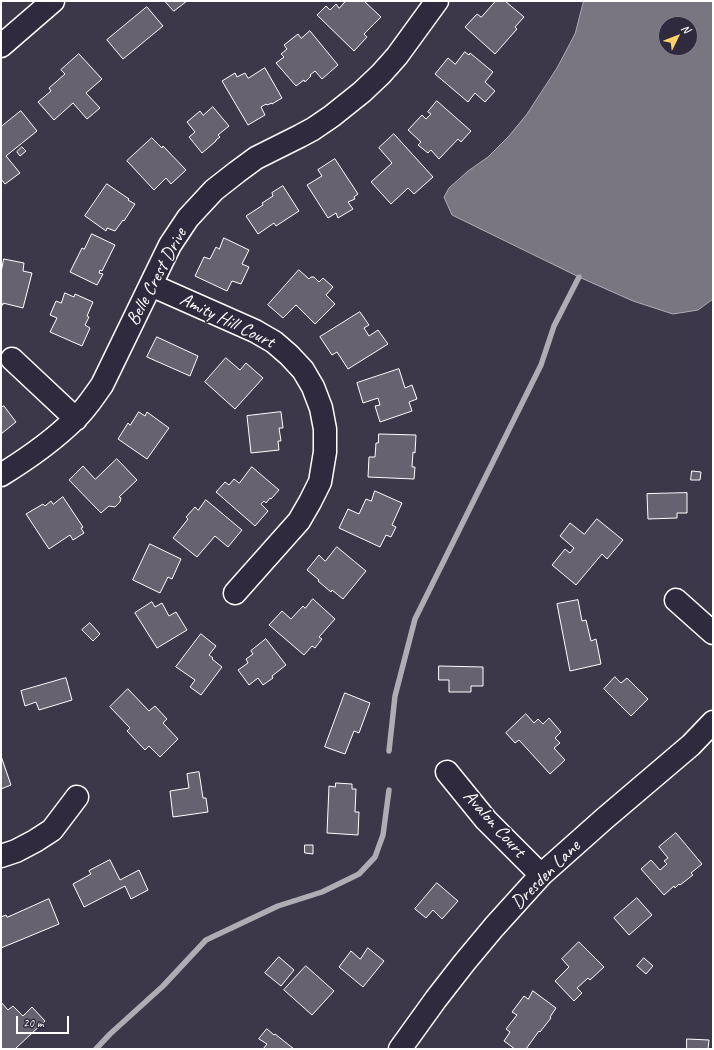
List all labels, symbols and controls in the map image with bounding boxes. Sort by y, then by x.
north arrow [658,16,698,56]
text: N [679,21,693,36]
street label: Belle Crest Drive [122,224,192,330]
street label: Amity Hill Court [176,288,278,354]
street label: Avalon Court [458,786,530,862]
street label: Dresden Lane [507,836,585,914]
scale bar [18,1008,71,1034]
text: 20 m [23,1015,43,1031]

